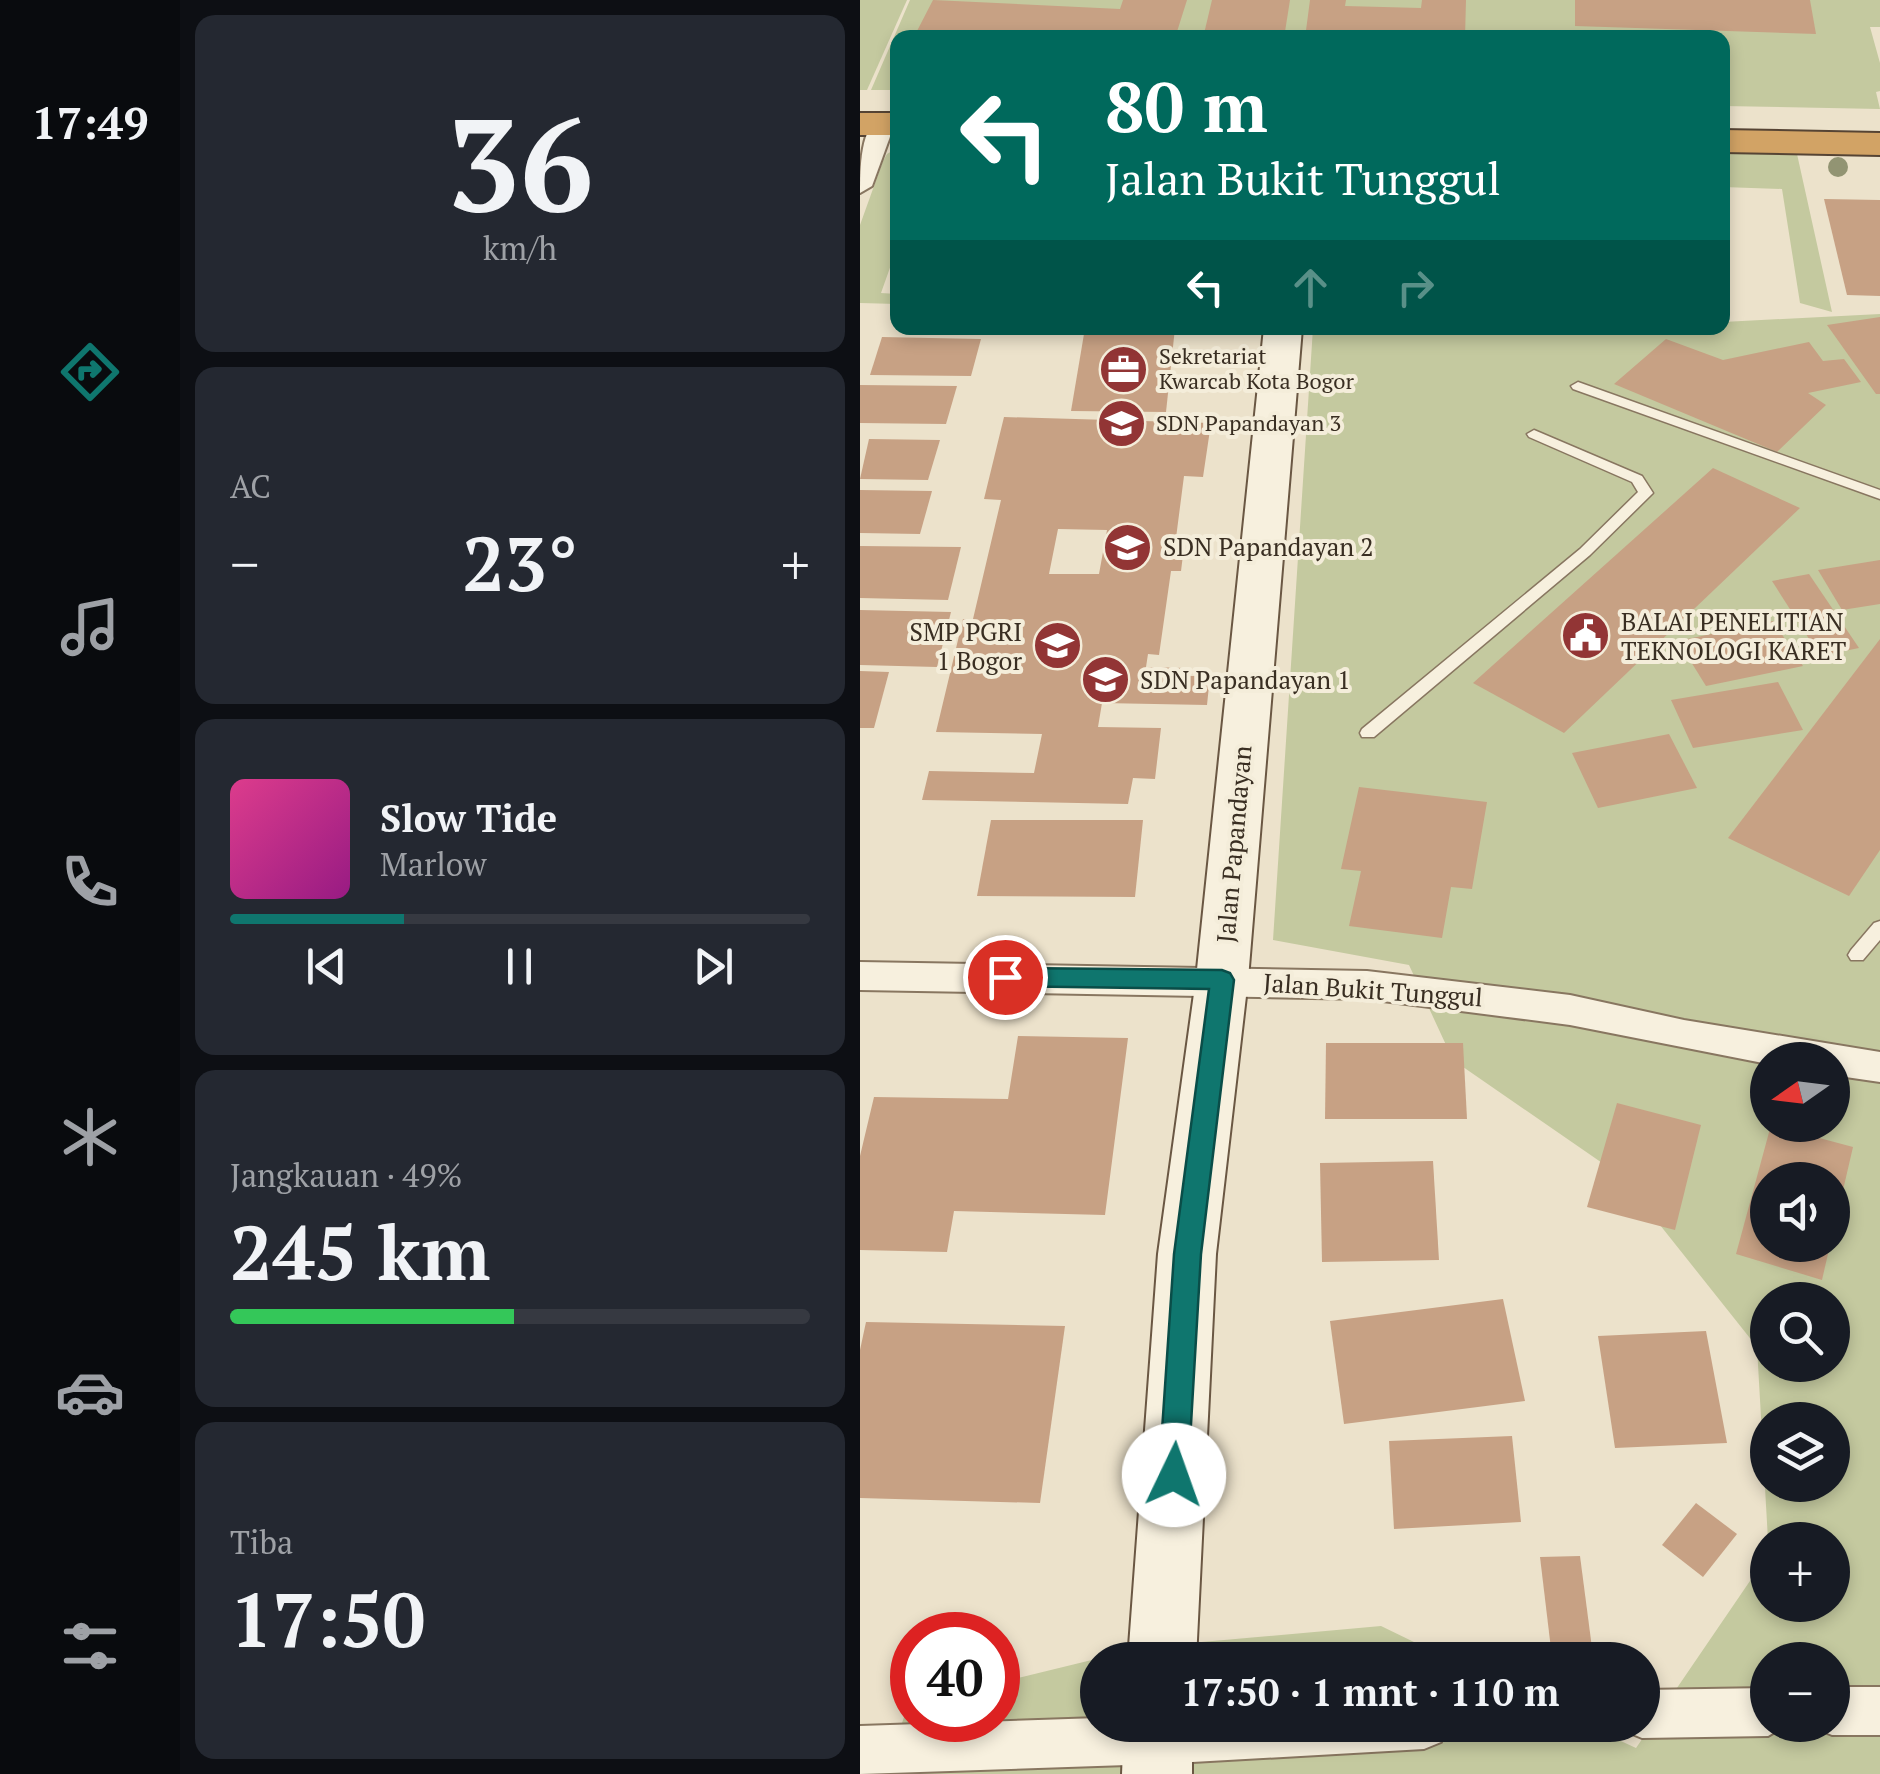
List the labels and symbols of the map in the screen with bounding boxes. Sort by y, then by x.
place label: Sekretariat Kwarcab Kota Bogor [1159,341,1354,395]
office icon: Sekretariat Kwarcab Kota Bogor [1098,343,1150,395]
school or university icon: SDN Papandayan 3 [1095,397,1147,449]
place label: SDN Papandayan 3 [1156,408,1341,437]
school or university icon: SDN Papandayan 2 [1102,521,1154,573]
place label: SDN Papandayan 2 [1163,530,1374,563]
place label: BALAI PENELITIAN TEKNOLOGI KARET [1621,605,1846,667]
public building icon: BALAI PENELITIAN TEKNOLOGI KARET [1560,610,1612,662]
place label: SMP PGRI 1 Bogor [909,615,1022,677]
school or university icon: SMP PGRI 1 Bogor [1031,620,1083,672]
school or university icon: SDN Papandayan 1 [1079,654,1131,706]
place label: SDN Papandayan 1 [1140,663,1351,696]
street label: Jalan Papandayan [1208,744,1259,944]
pin [963,935,1048,1020]
street label: Jalan Bukit Tunggul [1262,965,1484,1014]
north arrow [1750,1042,1850,1142]
position arrow [1122,1423,1226,1527]
speed limit sign: 40 [890,1612,1020,1742]

